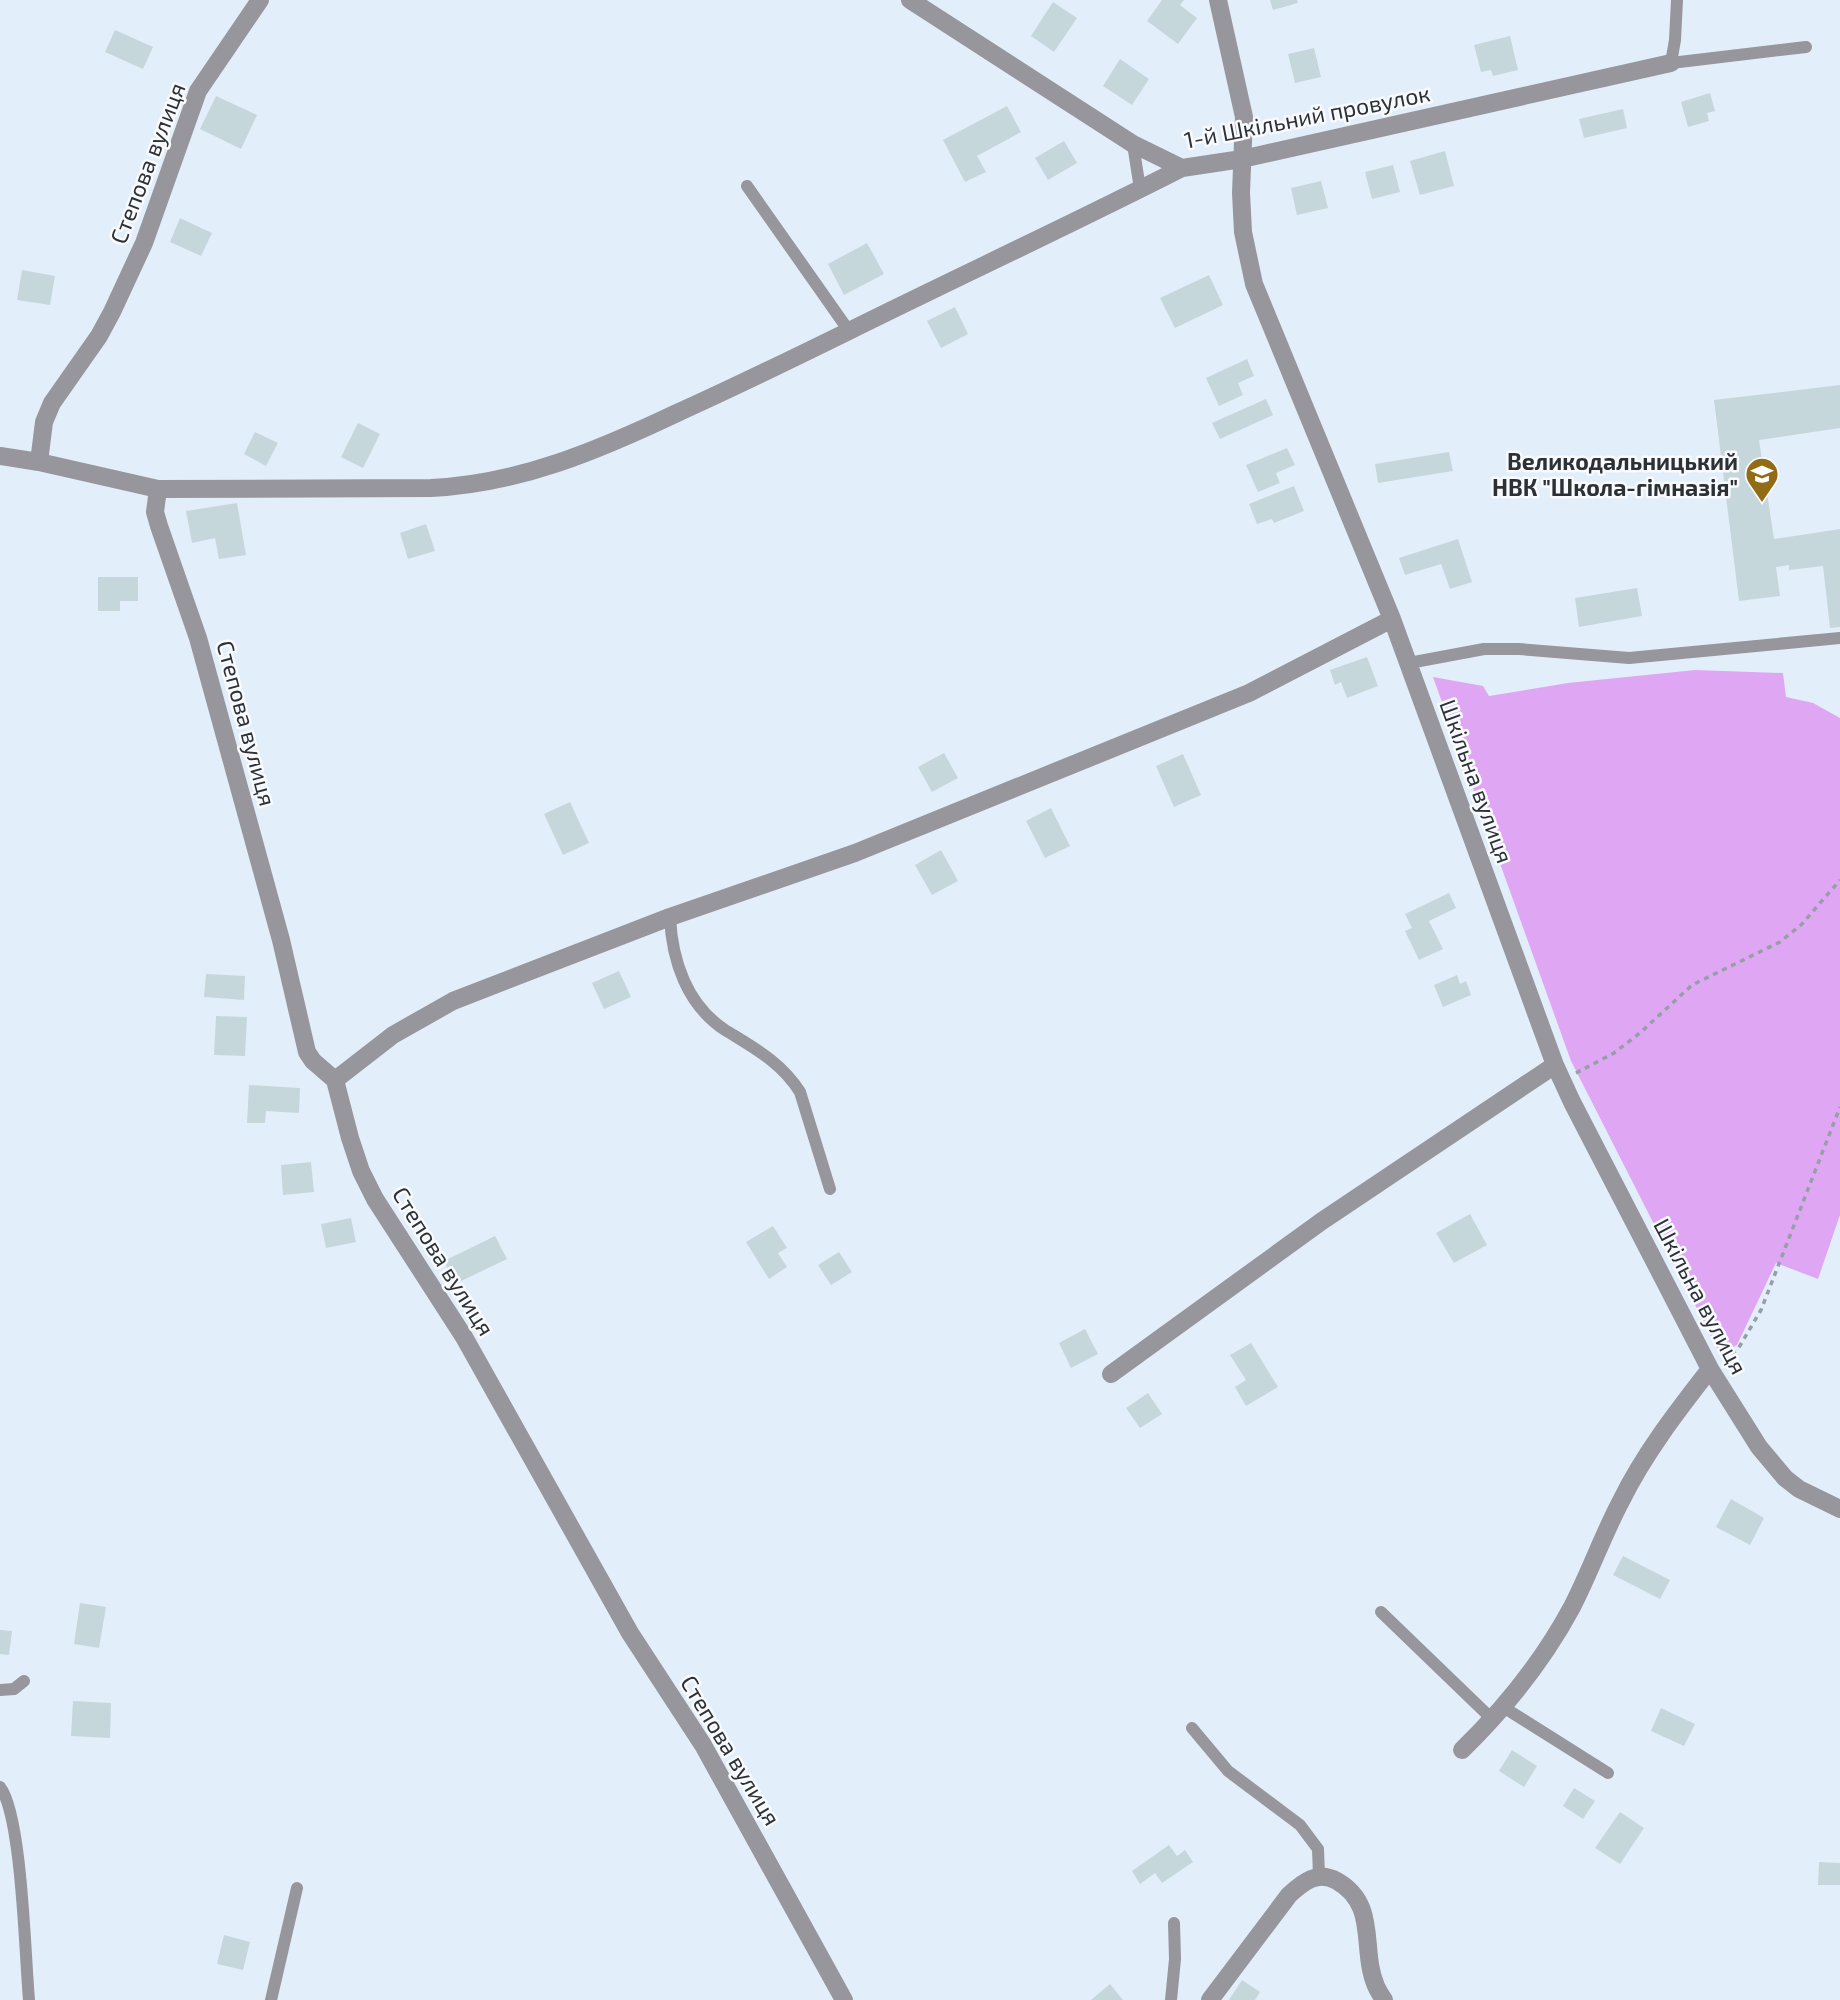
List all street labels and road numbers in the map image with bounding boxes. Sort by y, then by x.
street label: 1-й Шкільний провулок [1182,78,1433,155]
street label: Степова вулиця [103,79,191,248]
street label: Степова вулиця [210,637,283,809]
street label: Шкільна вулиця [1433,695,1520,867]
street label: Степова вулиця [386,1181,501,1341]
street label: Шкільна вулиця [1647,1213,1754,1379]
street label: Степова вулиця [674,1670,787,1831]

